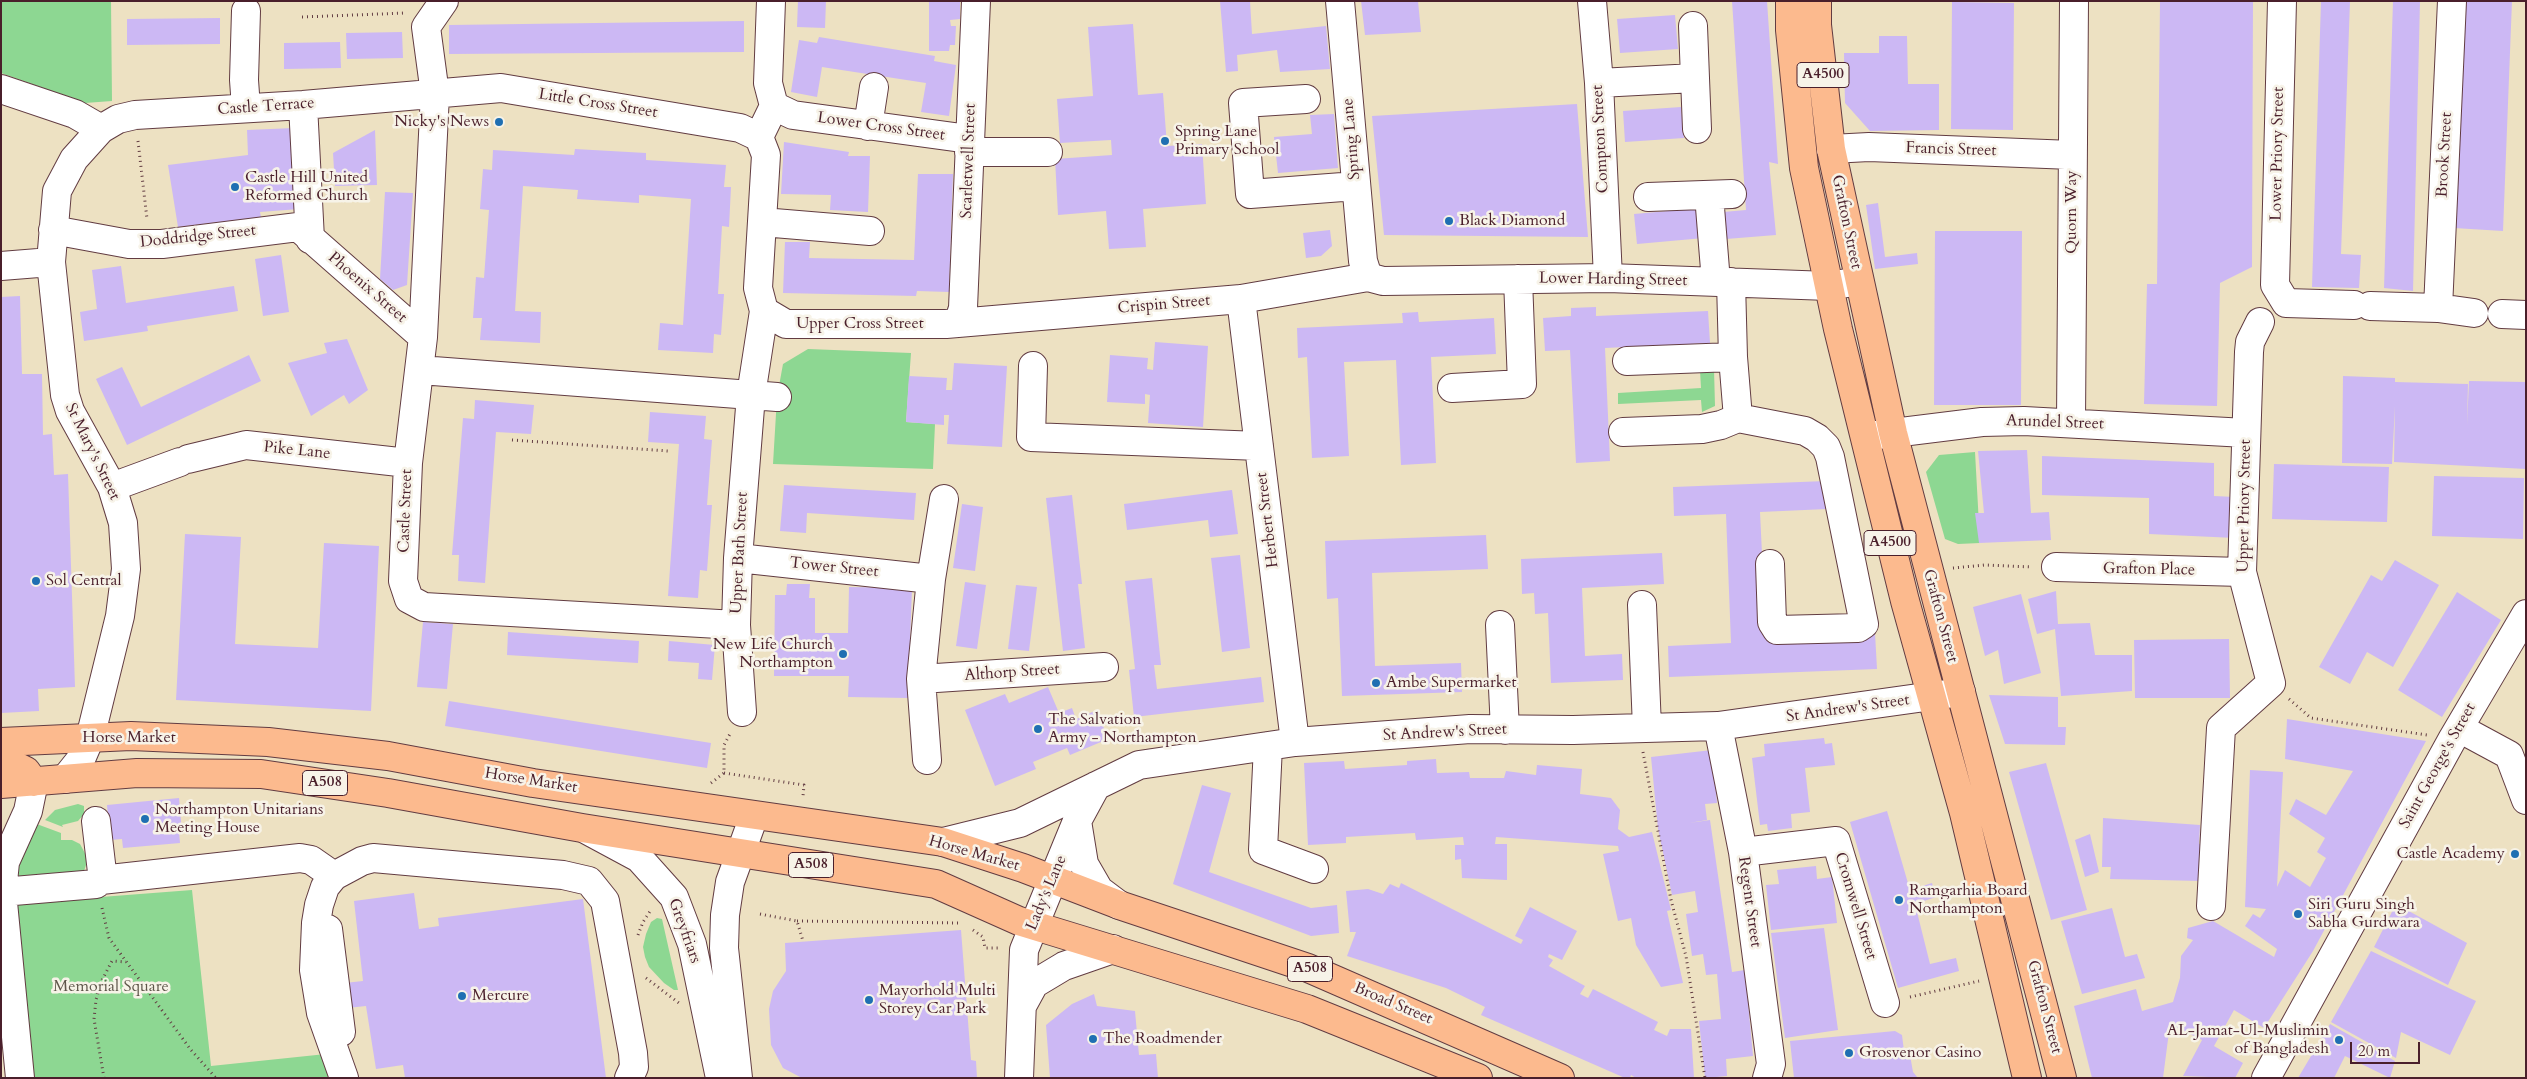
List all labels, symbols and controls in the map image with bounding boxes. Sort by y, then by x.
road number: A4500 [1797,62,1849,88]
street label: Compton Street [1589,84,1613,194]
street label: Little Cross Street [537,85,659,123]
street label: Lower Priory Street [2267,87,2289,221]
street label: Castle Terrace [217,94,315,120]
street label: Spring Lane [1339,97,1365,181]
street label: Scarletwell Street [957,103,981,219]
street label: Lower Cross Street [816,109,946,145]
place label: Nicky's News [394,112,489,132]
street label: Brook Street [2433,112,2457,198]
marker: Nicky's News [493,116,505,128]
place label: Spring Lane Primary School [1175,122,1279,160]
marker: Spring Lane Primary School [1159,135,1171,147]
street label: Francis Street [1905,139,1997,161]
place label: Castle Hill United Reformed Church [245,168,368,206]
street label: Quorn Way [2062,170,2082,254]
street label: Grafton Street [1827,173,1865,271]
marker: Castle Hill United Reformed Church [229,181,241,193]
place label: Black Diamond [1459,211,1565,231]
marker: Black Diamond [1443,215,1455,227]
street label: Doddridge Street [139,221,257,253]
street label: Phoenix Street [324,248,410,328]
street label: Lower Harding Street [1539,269,1687,291]
street label: Crispin Street [1117,291,1211,319]
street label: Upper Cross Street [796,314,924,334]
street label: St Mary's Street [60,400,124,504]
street label: Arundel Street [2006,412,2104,434]
street label: Pike Lane [263,438,331,464]
street label: Upper Priory Street [2234,439,2256,573]
street label: Castle Street [395,469,417,553]
street label: Herbert Street [1253,471,1283,569]
street label: Upper Bath Street [727,492,753,614]
road number: A4500 [1864,530,1916,556]
street label: Tower Street [789,554,879,582]
street label: Grafton Place [2103,560,2195,580]
street label: Grafton Street [1918,567,1962,665]
place label: Sol Central [46,571,122,591]
marker: Sol Central [30,575,42,587]
place label: New Life Church Northampton [713,635,833,673]
marker: New Life Church Northampton [837,648,849,660]
street label: Althorp Street [964,660,1060,686]
place label: Ambe Supermarket [1386,673,1517,693]
marker: Ambe Supermarket [1370,677,1382,689]
street label: St Andrew's Street [1785,691,1911,727]
street label: Saint George's Street [2396,700,2480,832]
place label: The Salvation Army - Northampton [1048,710,1197,748]
street label: St Andrew's Street [1383,720,1507,746]
marker: The Salvation Army - Northampton [1032,723,1044,735]
street label: Horse Market [82,728,176,748]
street label: Horse Market [483,764,579,798]
road number: A508 [302,770,348,796]
place label: Northampton Unitarians Meeting House [155,800,323,838]
marker: Northampton Unitarians Meeting House [139,813,151,825]
street label: Horse Market [926,832,1022,876]
place label: Castle Academy [2396,844,2505,864]
marker: Castle Academy [2509,848,2521,860]
street label: Cromwell Street [1830,850,1880,962]
road number: A508 [788,852,834,878]
street label: Lady's Lane [1023,853,1071,933]
street label: Regent Street [1733,855,1765,949]
place label: Ramgarhia Board Northampton [1909,881,2028,919]
marker: Ramgarhia Board Northampton [1893,894,1905,906]
place label: Siri Guru Singh Sabha Gurdwara [2308,895,2420,933]
street label: Greyfriars [663,896,705,966]
marker: Siri Guru Singh Sabha Gurdwara [2292,908,2304,920]
road number: A508 [1288,956,1332,982]
street label: Grafton Street [2022,958,2066,1056]
park label: Memorial Square [53,977,169,997]
street label: Broad Street [1351,979,1435,1029]
place label: Mayorhold Multi Storey Car Park [879,981,996,1019]
place label: Mercure [472,986,529,1006]
marker: Mercure [456,990,468,1002]
marker: Mayorhold Multi Storey Car Park [863,994,875,1006]
place label: AL-Jamat-Ul-Muslimin of Bangladesh [2167,1021,2329,1059]
place label: The Roadmender [1103,1029,1222,1049]
scale bar [2352,1032,2422,1064]
marker: The Roadmender [1087,1033,1099,1045]
marker: AL-Jamat-Ul-Muslimin of Bangladesh [2333,1034,2345,1046]
text: 20 m [2358,1041,2390,1061]
place label: Grosvenor Casino [1859,1043,1981,1063]
marker: Grosvenor Casino [1843,1047,1855,1059]

